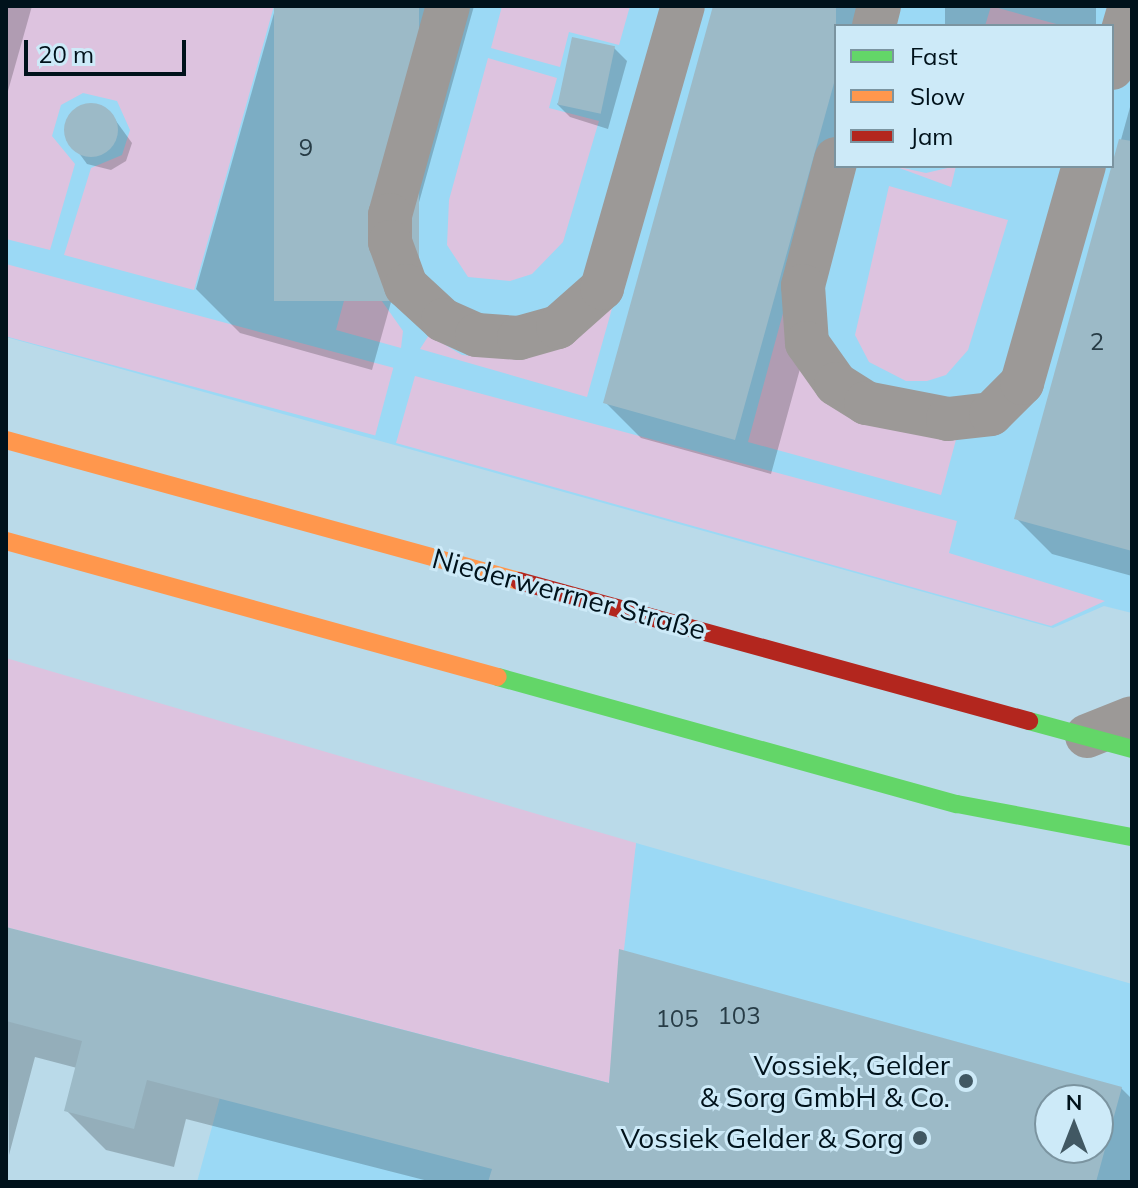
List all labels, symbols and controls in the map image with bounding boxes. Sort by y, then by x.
scale bar [28,24,190,74]
legend [834,24,1114,168]
text: 20 m [38,39,94,69]
text: Fast [910,41,958,71]
text: Slow [910,81,965,111]
text: Jam [910,121,953,151]
house number: 9 [299,134,313,162]
house number: 2 [1090,328,1104,356]
street label: Niederwerrner Straße [429,541,709,647]
house number: 103 [717,1002,761,1030]
house number: 105 [655,1005,699,1033]
place label: Vossiek, Gelder & Sorg GmbH & Co. [700,1048,950,1114]
marker: Vossiek, Gelder & Sorg GmbH & Co. [957,1072,975,1090]
north arrow [1034,1084,1114,1164]
text: N [1066,1088,1082,1116]
place label: Vossiek Gelder & Sorg [620,1121,904,1155]
marker: Vossiek Gelder & Sorg [911,1129,929,1147]

